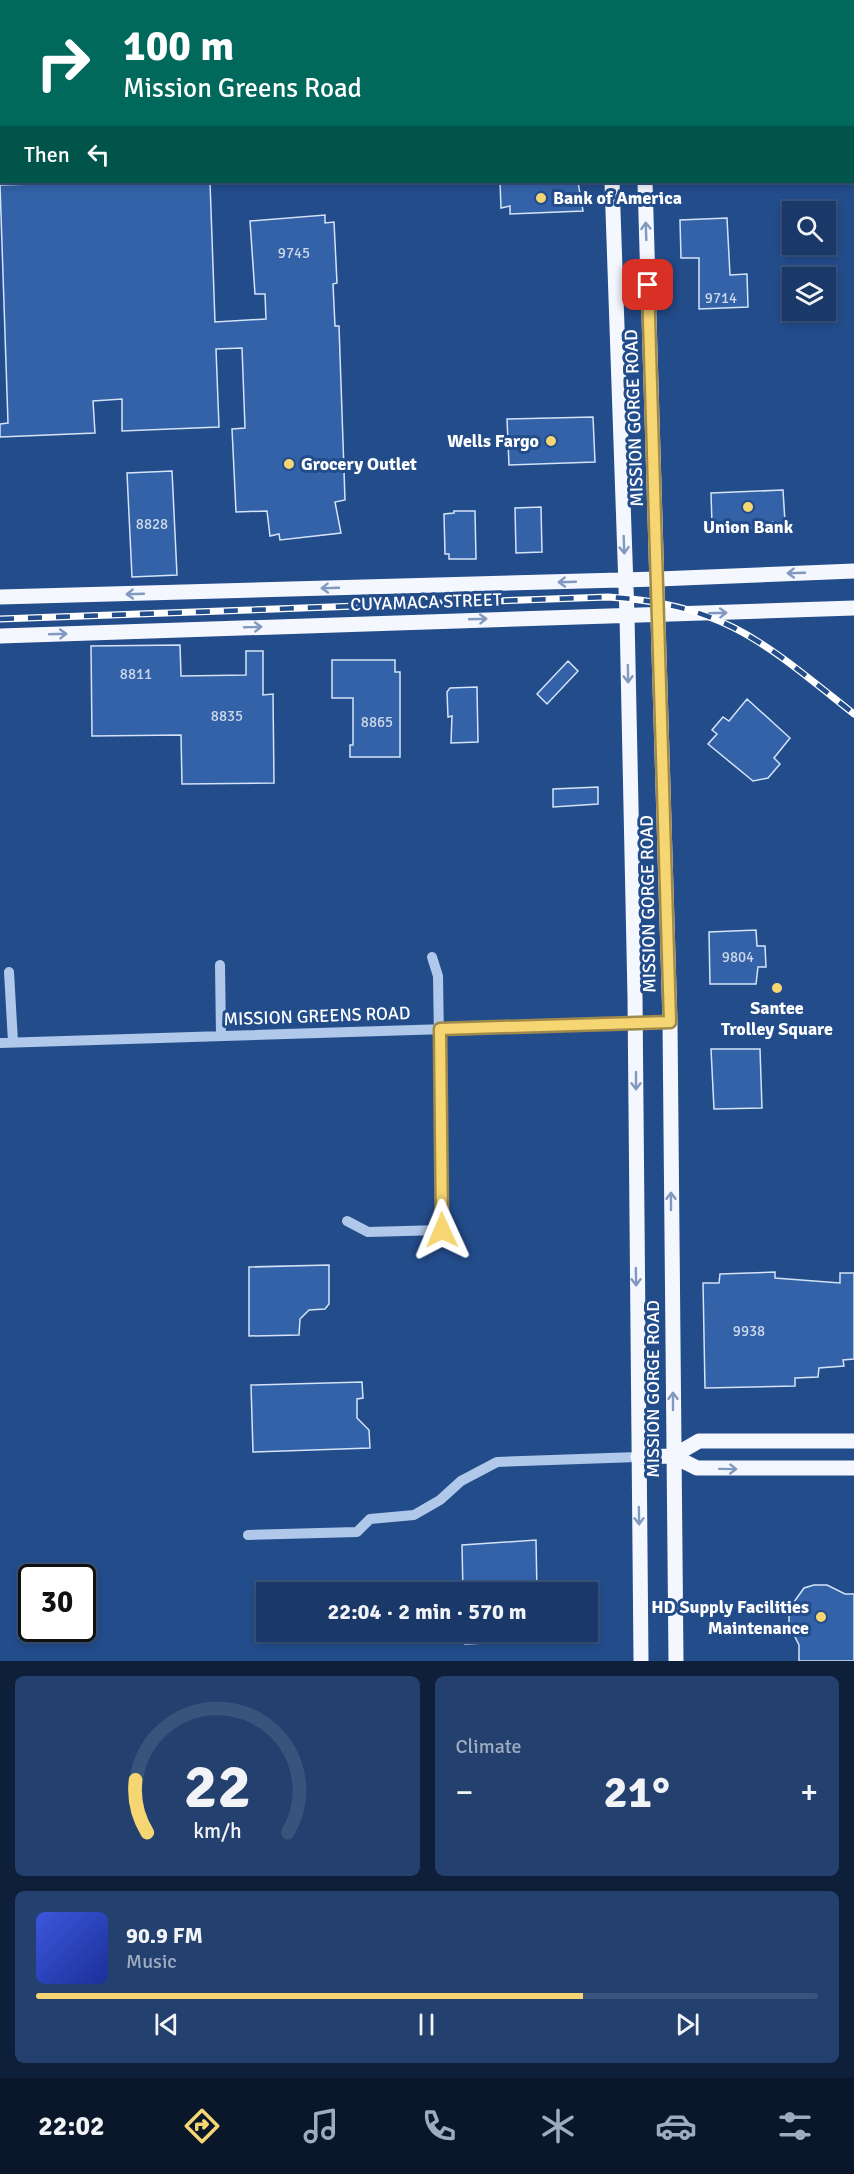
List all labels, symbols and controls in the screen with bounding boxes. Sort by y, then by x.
text: 100 m [123,21,234,72]
icon: right [24,24,102,102]
text: Mission Greens Road [123,72,362,105]
icon: left [82,138,115,171]
text: Then [24,141,70,168]
place label: Bank of America [553,187,682,209]
marker: Bank of America [534,191,548,205]
map controls [782,201,836,321]
button: search [782,201,836,255]
one-way arrow [641,221,652,241]
house number: 9745 [278,244,310,262]
pin [622,259,673,310]
button: layers [782,267,836,321]
icon: arrive [631,268,664,301]
house number: 9714 [705,289,737,307]
street label: MISSION GORGE ROAD [620,329,648,507]
place label: Wells Fargo [447,430,539,452]
marker: Wells Fargo [544,434,558,448]
place label: Grocery Outlet [301,453,417,475]
marker: Grocery Outlet [282,457,296,471]
marker: Union Bank [741,500,755,514]
house number: 8828 [136,515,168,533]
place label: Union Bank [703,516,794,538]
one-way arrow [619,535,630,555]
one-way arrow [786,568,806,579]
one-way arrow [558,576,578,587]
one-way arrow [321,582,341,594]
one-way arrow [126,588,146,599]
street label: CUYAMACA STREET [350,588,502,616]
one-way arrow [708,607,728,618]
one-way arrow [467,614,487,625]
one-way arrow [243,621,263,633]
one-way arrow [48,629,68,640]
one-way arrow [622,663,634,683]
house number: 8811 [120,665,152,683]
house number: 8835 [211,707,243,725]
house number: 8865 [361,713,393,731]
street label: MISSION GORGE ROAD [635,815,661,993]
house number: 9804 [722,948,754,966]
marker: Santee Trolley Square [770,981,784,995]
place label: Santee Trolley Square [721,997,833,1040]
street label: MISSION GREENS ROAD [223,1002,411,1030]
one-way arrow [630,1071,642,1091]
one-way arrow [665,1192,677,1212]
position arrow [410,1198,474,1262]
one-way arrow [630,1267,642,1287]
street label: MISSION GORGE ROAD [642,1300,664,1478]
house number: 9938 [733,1322,765,1340]
one-way arrow [667,1391,679,1411]
one-way arrow [718,1463,738,1475]
one-way arrow [633,1505,645,1525]
speed limit sign: 30 [18,1564,96,1642]
place label: HD Supply Facilities Maintenance [651,1596,809,1639]
text: 22:04 · 2 min · 570 m [327,1598,527,1625]
marker: HD Supply Facilities Maintenance [814,1610,828,1624]
text: Climate [456,1734,521,1759]
text: 22 [184,1748,251,1825]
text: 21° [603,1765,670,1820]
text: − [456,1772,473,1813]
text: + [800,1772,818,1813]
text: km/h [193,1818,242,1844]
text: 90.9 FM [126,1922,203,1949]
text: Music [126,1949,177,1974]
icon: previous [150,2008,183,2041]
icon: pause [410,2008,443,2041]
icon: next [671,2008,704,2041]
icon: directions [181,2105,223,2147]
icon: music [300,2105,342,2147]
icon: phone [418,2105,460,2147]
icon: climate [537,2105,579,2147]
icon: car [655,2105,697,2147]
icon: filters [774,2105,816,2147]
text: 22:02 [38,2110,105,2143]

